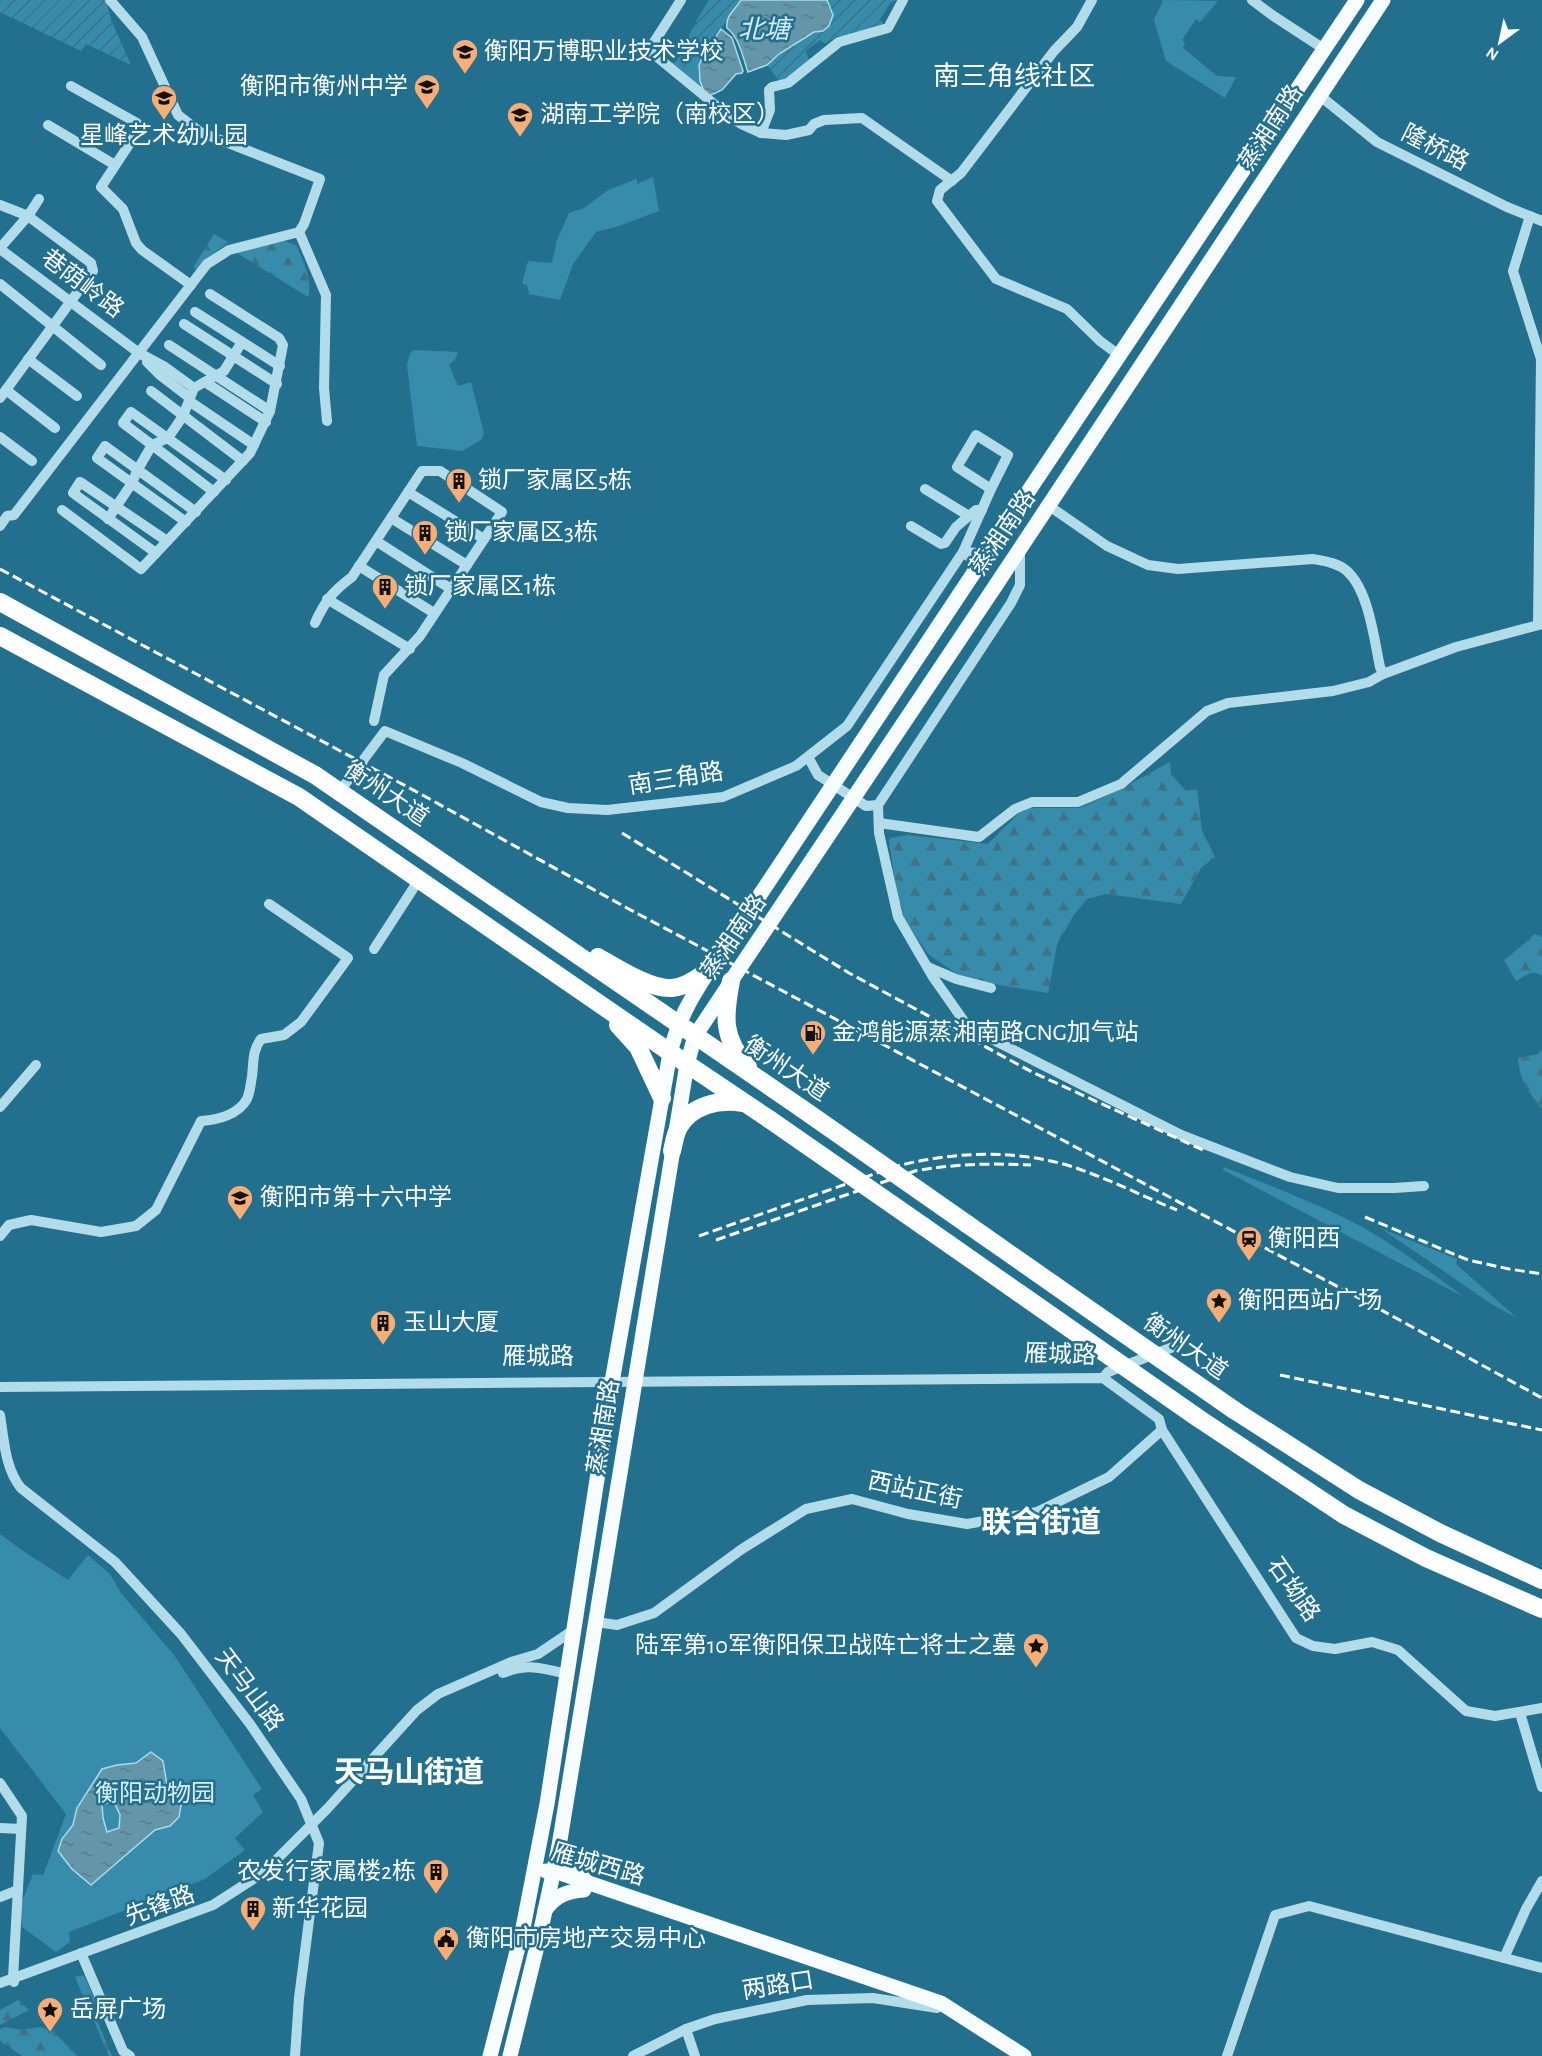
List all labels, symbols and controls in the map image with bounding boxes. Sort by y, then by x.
north arrow [1470,12,1530,72]
water label: 北塘 [738,15,794,43]
school or university icon: 衡阳万博职业技术学校 [450,37,480,75]
place label: 衡阳万博职业技术学校 [484,38,724,64]
text: N [1483,44,1501,63]
district label: 南三角线社区 [933,62,1095,90]
school or university icon: 衡阳市衡州中学 [412,72,442,110]
place label: 衡阳市衡州中学 [240,73,408,99]
street label: 蒸湘南路 [1233,80,1307,175]
school or university icon: 星峰艺术幼儿园 [149,83,179,121]
school or university icon: 湖南工学院（南校区） [505,100,535,138]
place label: 湖南工学院（南校区） [540,101,780,127]
street label: 隆桥路 [1397,119,1473,175]
place label: 星峰艺术幼儿园 [80,122,248,148]
street label: 巷荫岭路 [36,244,129,322]
building icon: 锁厂家属区5栋 [444,466,474,504]
place label: 锁厂家属区5栋 [478,467,632,493]
street label: 蒸湘南路 [965,485,1040,580]
building icon: 锁厂家属区3栋 [410,518,440,556]
place label: 锁厂家属区3栋 [444,519,598,545]
building icon: 锁厂家属区1栋 [370,572,400,610]
place label: 锁厂家属区1栋 [404,573,556,599]
street label: 衡州大道 [339,756,434,831]
street label: 南三角路 [626,758,725,798]
street label: 蒸湘南路 [696,889,771,984]
fuel station icon: 金鸿能源蒸湘南路CNG加气站 [798,1018,828,1056]
place label: 金鸿能源蒸湘南路CNG加气站 [832,1019,1139,1045]
street label: 衡州大道 [739,1031,834,1106]
school or university icon: 衡阳市第十六中学 [225,1183,255,1221]
place label: 衡阳市第十六中学 [260,1184,452,1210]
station icon: 衡阳西 [1234,1224,1264,1262]
place label: 衡阳西 [1268,1225,1340,1251]
place icon: 衡阳西站广场 [1204,1286,1234,1324]
place label: 衡阳西站广场 [1238,1287,1382,1313]
building icon: 玉山大厦 [368,1308,398,1346]
street label: 衡州大道 [1139,1308,1232,1384]
place label: 玉山大厦 [403,1310,499,1335]
street label: 雁城路 [1024,1340,1096,1368]
street label: 雁城路 [502,1343,574,1369]
street label: 蒸湘南路 [583,1377,623,1476]
street label: 西站正街 [866,1467,965,1513]
district label: 联合街道 [981,1506,1101,1538]
street label: 石坳路 [1263,1552,1325,1626]
place icon: 陆军第10军衡阳保卫战阵亡将士之墓 [1021,1631,1051,1669]
place label: 陆军第10军衡阳保卫战阵亡将士之墓 [635,1632,1016,1658]
street label: 天马山路 [211,1643,289,1736]
district label: 天马山街道 [334,1756,484,1788]
park label: 衡阳动物园 [95,1780,215,1806]
street label: 雁城西路 [549,1838,648,1890]
building icon: 农发行家属楼2栋 [421,1857,451,1895]
place label: 农发行家属楼2栋 [237,1858,416,1884]
street label: 先锋路 [121,1881,198,1930]
building icon: 新华花园 [238,1894,268,1932]
place label: 新华花园 [272,1895,368,1921]
public building icon: 衡阳市房地产交易中心 [431,1924,461,1962]
place label: 衡阳市房地产交易中心 [466,1925,706,1951]
street label: 两路口 [740,1967,815,2003]
place icon: 岳屏广场 [35,1995,65,2033]
place label: 岳屏广场 [70,1996,166,2022]

